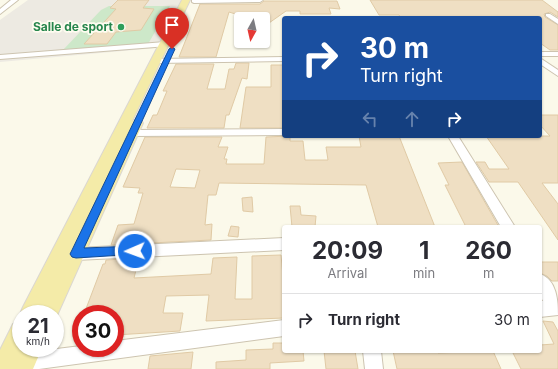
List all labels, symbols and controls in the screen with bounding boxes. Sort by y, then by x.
pin [155,8,189,49]
north arrow [234,12,270,48]
map controls [234,12,270,48]
icon: arrive [161,14,183,36]
place label: Salle de sport [33,19,114,34]
marker: Salle de sport [116,22,126,32]
text: 30 m [360,31,429,65]
icon: right [294,32,346,84]
text: Turn right [360,65,443,86]
icon: left [359,108,381,130]
icon: ahead [401,108,423,130]
icon: right [443,108,465,130]
position arrow [114,230,156,272]
text: 20:09 [312,236,383,265]
text: 1 [419,236,429,265]
text: 260 [465,236,512,265]
text: Arrival [327,265,367,281]
text: min [413,265,435,281]
text: m [483,265,494,281]
speed limit sign: 30 [72,305,124,357]
icon: right [294,309,316,331]
text: Turn right [328,310,400,329]
text: 30 m [494,310,530,329]
text: 21 [27,314,49,338]
text: km/h [26,335,50,347]

